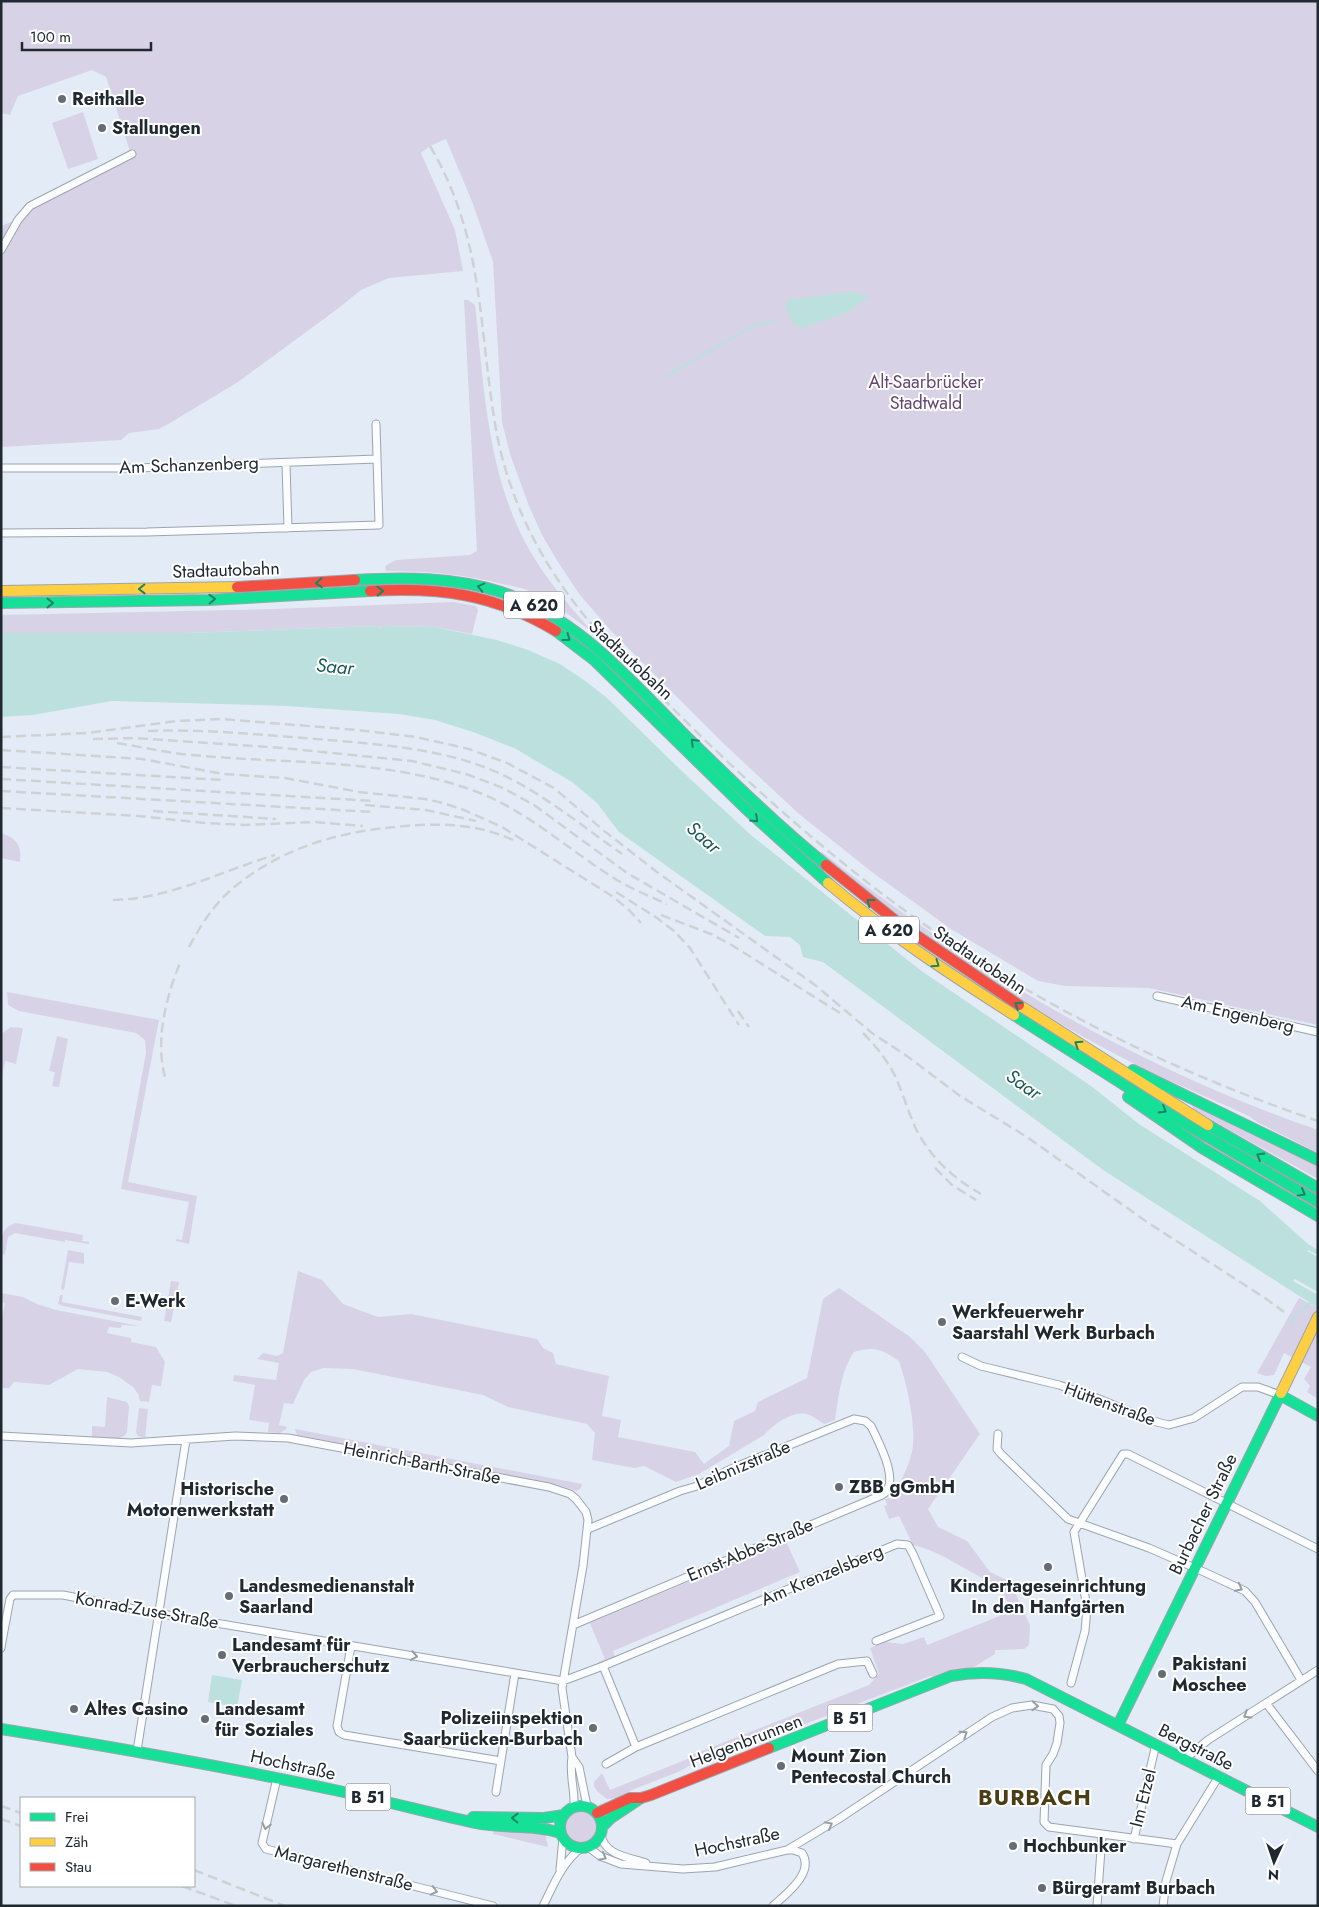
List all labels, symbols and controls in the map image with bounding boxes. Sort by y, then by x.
scale bar [22,20,151,52]
text: 100 m [30,26,71,48]
place label: Reithalle [72,86,145,112]
marker: Reithalle [56,93,68,105]
place label: Stallungen [112,115,201,141]
marker: Stallungen [96,122,108,134]
park label: Alt-Saarbrücker Stadtwald [868,369,984,416]
street label: Am Schanzenberg [119,450,259,480]
street label: Stadtautobahn [172,555,280,585]
one-way arrow [315,577,323,588]
one-way arrow [477,582,486,593]
one-way arrow [137,584,145,594]
one-way arrow [376,586,384,597]
road number: A 620 [504,592,564,618]
one-way arrow [209,594,217,605]
one-way arrow [46,598,54,608]
street label: Stadtautobahn [583,614,679,706]
one-way arrow [561,632,571,641]
water label: Saar [315,651,356,682]
one-way arrow [690,739,699,748]
one-way arrow [750,813,759,822]
water label: Saar [681,815,728,861]
one-way arrow [867,899,876,908]
road number: A 620 [859,916,919,944]
street label: Stadtautobahn [928,919,1032,1001]
one-way arrow [931,958,940,967]
street label: Am Engenberg [1179,988,1297,1040]
one-way arrow [1014,1002,1024,1011]
one-way arrow [1075,1040,1084,1050]
water label: Saar [1001,1063,1048,1107]
one-way arrow [1157,1103,1166,1113]
one-way arrow [1257,1152,1266,1162]
one-way arrow [1297,1187,1306,1197]
place label: E-Werk [125,1288,186,1314]
marker: E-Werk [109,1295,121,1307]
place label: Werkfeuerwehr Saarstahl Werk Burbach [952,1299,1155,1346]
marker: Werkfeuerwehr Saarstahl Werk Burbach [936,1316,948,1328]
street label: Hüttenstraße [1061,1375,1159,1433]
street label: Leibnizstraße [692,1433,794,1497]
street label: Heinrich-Barth-Straße [341,1435,503,1491]
street label: Burbacher Straße [1162,1449,1244,1579]
place label: ZBB gGmbH [849,1474,955,1500]
place label: Historische Motorenwerkstatt [127,1476,274,1523]
marker: ZBB gGmbH [833,1481,845,1493]
marker: Historische Motorenwerkstatt [278,1493,290,1505]
street label: Ernst-Abbe-Straße [683,1512,817,1588]
street label: Am Krenzelsberg [757,1538,887,1612]
marker: Kindertageseinrichtung In den Hanfgärten [1042,1561,1054,1573]
place label: Landesmedienanstalt Saarland [239,1573,415,1620]
place label: Kindertageseinrichtung In den Hanfgärten [950,1573,1146,1620]
one-way arrow [1234,1582,1243,1592]
street label: Konrad-Zuse-Straße [73,1585,221,1635]
marker: Landesmedienanstalt Saarland [223,1590,235,1602]
place label: Landesamt für Verbraucherschutz [231,1632,390,1679]
marker: Landesamt für Verbraucherschutz [216,1649,228,1661]
one-way arrow [410,1651,419,1661]
place label: Pakistani Moschee [1172,1651,1247,1698]
marker: Pakistani Moschee [1156,1668,1168,1680]
place label: Altes Casino [83,1696,189,1722]
place label: Landesamt für Soziales [215,1696,313,1743]
one-way arrow [1031,1701,1039,1712]
marker: Altes Casino [68,1703,80,1715]
place label: Polizeiinspektion Saarbrücken-Burbach [403,1705,583,1752]
road number: B 51 [828,1705,872,1732]
street label: Helgenbrunnen [686,1708,806,1774]
one-way arrow [1243,1709,1252,1718]
marker: Landesamt für Soziales [199,1713,211,1725]
street label: Bergstraße [1154,1717,1238,1777]
marker: Polizeiinspektion Saarbrücken-Burbach [587,1722,599,1734]
one-way arrow [958,1731,968,1740]
street label: Hochstraße [248,1743,338,1787]
place label: Mount Zion Pentecostal Church [791,1743,951,1790]
marker: Mount Zion Pentecostal Church [775,1760,787,1772]
street label: Im Etzel [1123,1766,1163,1830]
district label: BURBACH [978,1781,1092,1813]
road number: B 51 [346,1784,390,1810]
road number: B 51 [1246,1788,1290,1814]
legend [20,1797,195,1887]
text: Frei [65,1806,89,1828]
one-way arrow [511,1813,518,1823]
street label: Hochstraße [692,1820,782,1864]
one-way arrow [261,1821,272,1830]
one-way arrow [824,1821,833,1831]
text: Zäh [65,1831,88,1853]
place label: Hochbunker [1023,1833,1127,1859]
north arrow [1249,1837,1299,1887]
street label: Margarethenstraße [272,1838,416,1898]
marker: Hochbunker [1007,1840,1019,1852]
one-way arrow [598,1851,607,1861]
text: Stau [65,1856,92,1878]
text: N [1267,1865,1279,1885]
place label: Bürgeramt Burbach [1052,1875,1215,1901]
marker: Bürgeramt Burbach [1036,1882,1048,1894]
one-way arrow [429,1885,438,1896]

